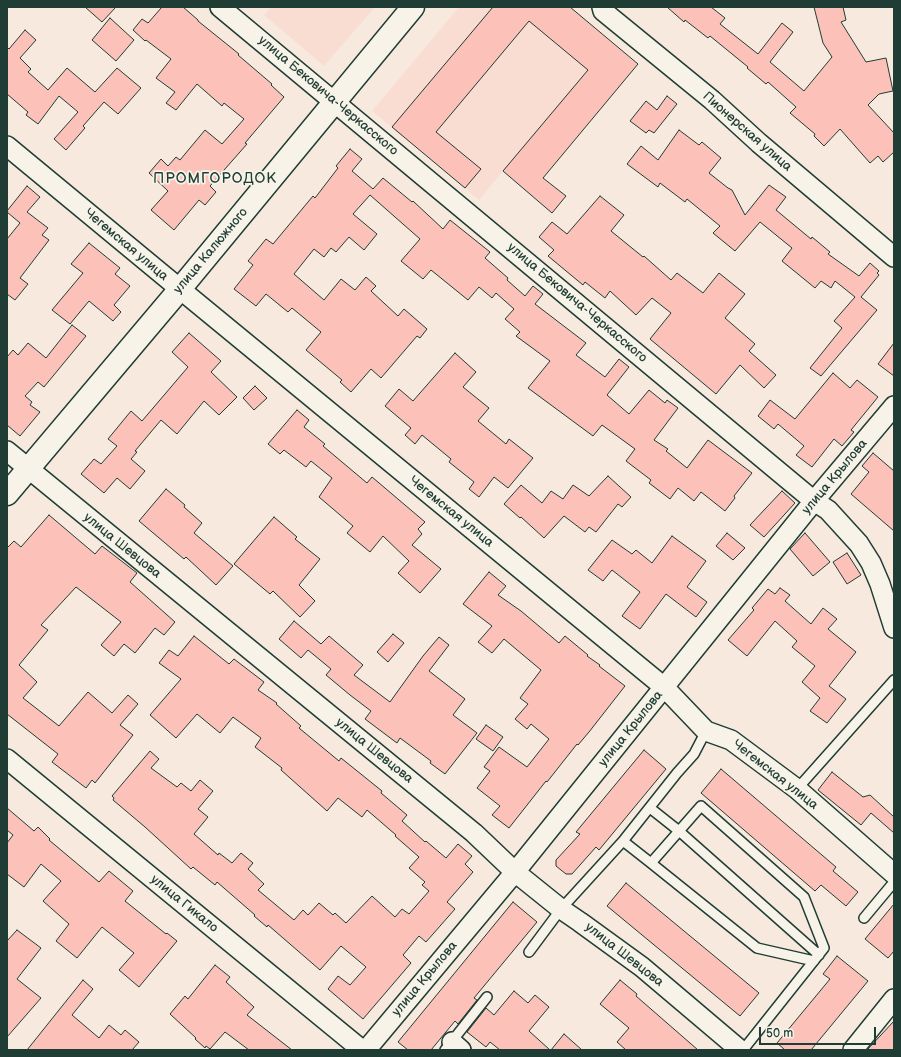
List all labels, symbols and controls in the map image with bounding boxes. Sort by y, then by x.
street label: улица Бековича-Черкасского [255,33,401,159]
street label: Пионерская улица [699,89,795,175]
district label: ПРОМГОРОДОК [153,170,277,188]
street label: улица Калюжного [171,205,251,297]
street label: Чегемская улица [81,206,171,284]
street label: улица Бековича-Черкасского [504,240,650,366]
street label: улица Крылова [799,436,871,518]
street label: Чегемская улица [406,473,496,551]
street label: улица Шевцова [80,510,164,582]
street label: улица Крылова [596,688,666,770]
street label: улица Шевцова [332,715,416,787]
street label: Чегемская улица [729,737,821,813]
street label: улица Гикало [147,872,221,936]
street label: улица Шевцова [582,920,666,990]
street label: улица Крылова [389,938,461,1020]
scale bar [761,1019,878,1045]
text: 50 m [766,1026,793,1041]

